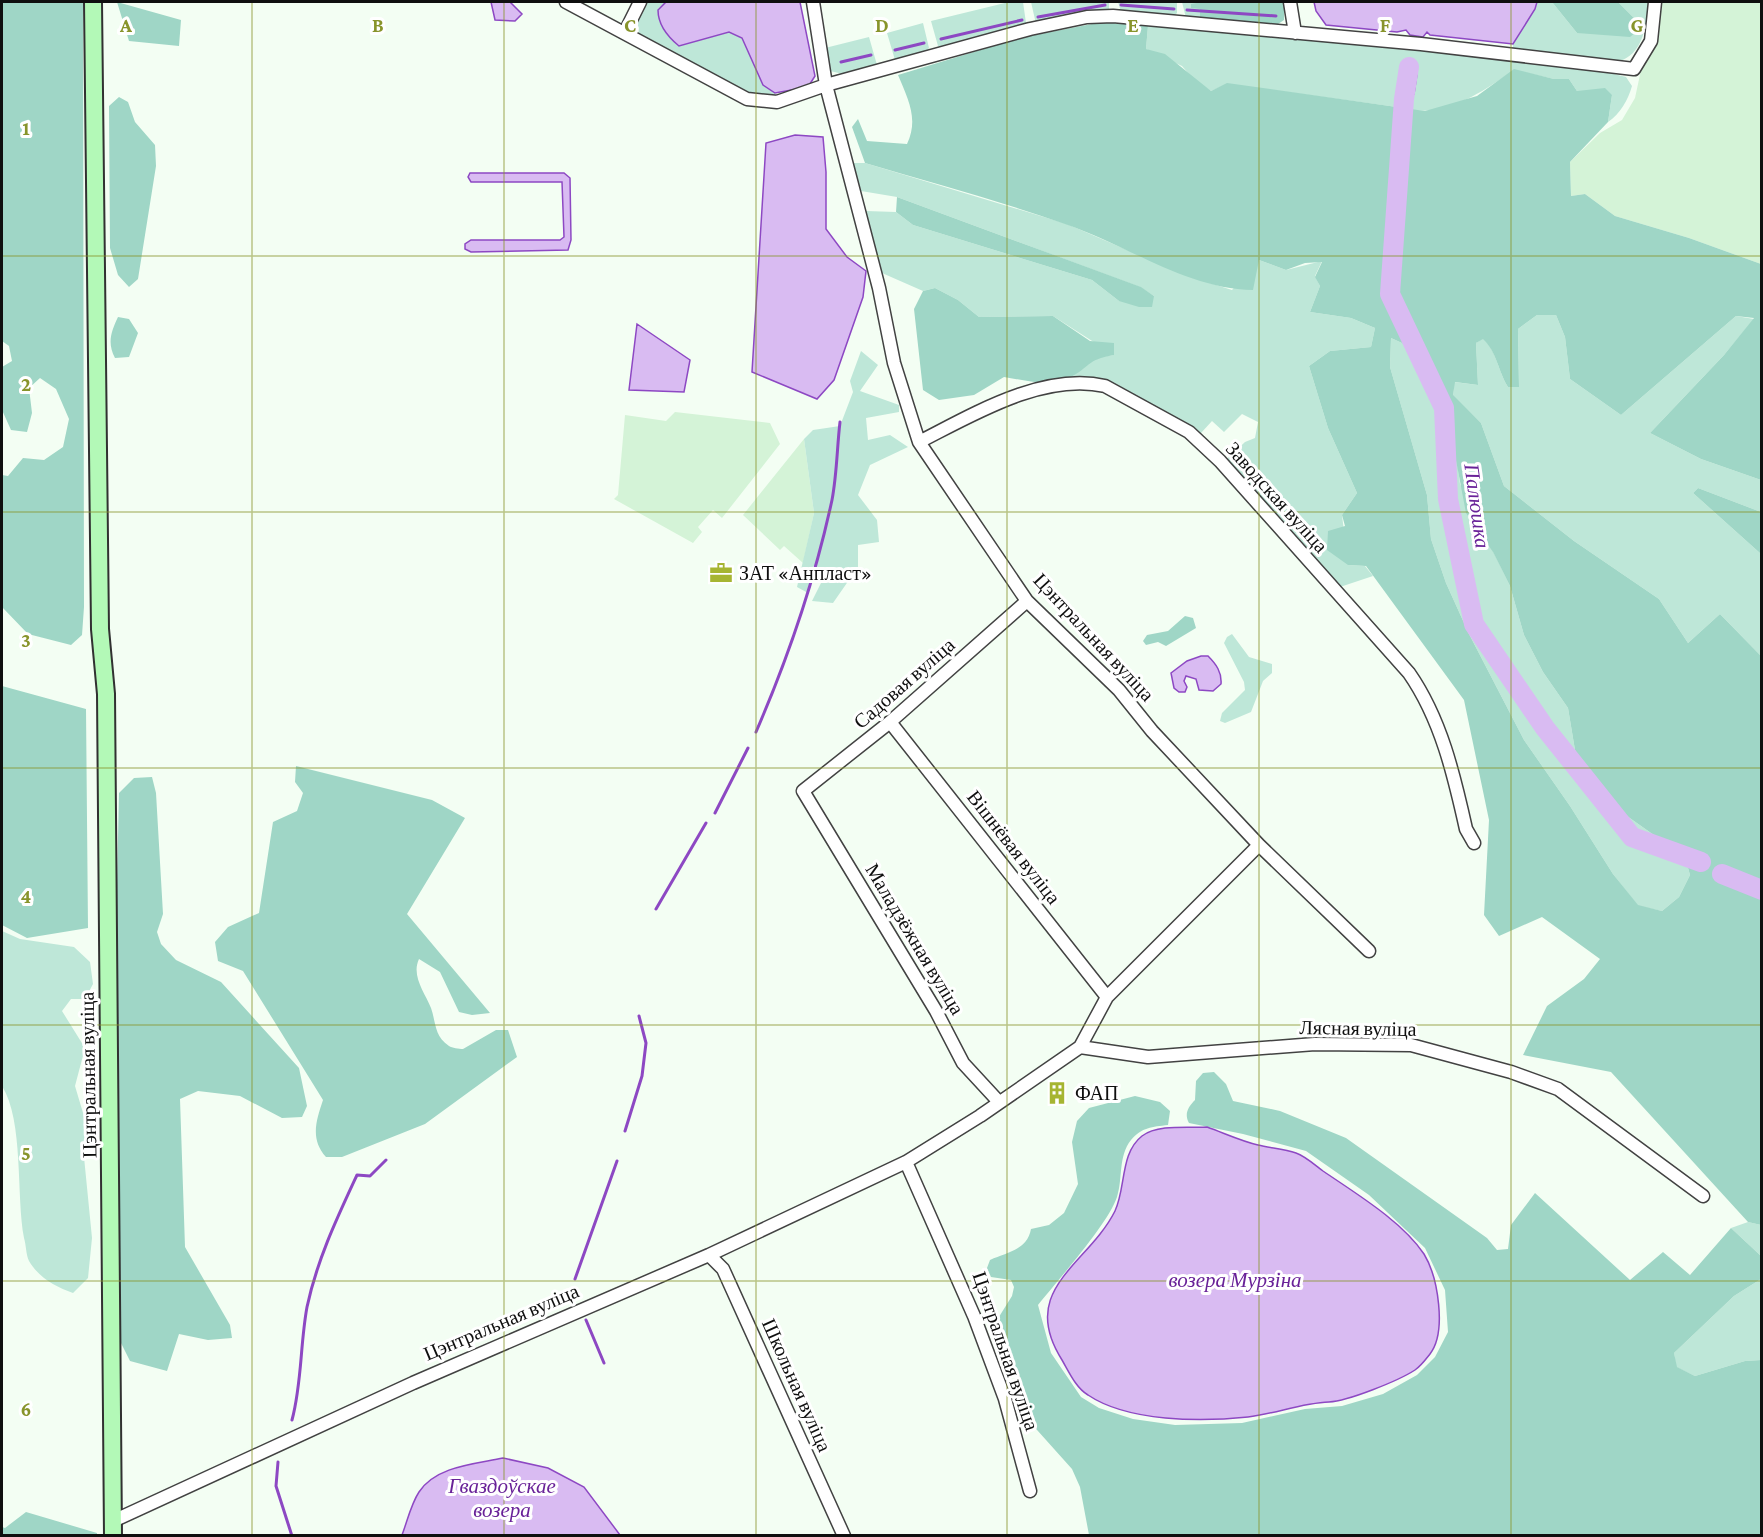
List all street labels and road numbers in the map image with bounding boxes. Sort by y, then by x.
street label: Заводская вуліца [1221,437,1332,557]
street label: Цэнтральная вуліца [1028,569,1159,706]
street label: Садовая вуліца [849,633,960,734]
street label: Вішнёвая вуліца [962,786,1065,909]
street label: Маладзёжная вуліца [860,860,969,1019]
street label: Цэнтральная вуліца [76,991,101,1158]
street label: Лясная вуліца [1299,1016,1417,1041]
street label: Цэнтральная вуліца [968,1269,1044,1434]
street label: Цэнтральная вуліца [420,1279,582,1366]
street label: Школьная вуліца [757,1315,836,1455]

